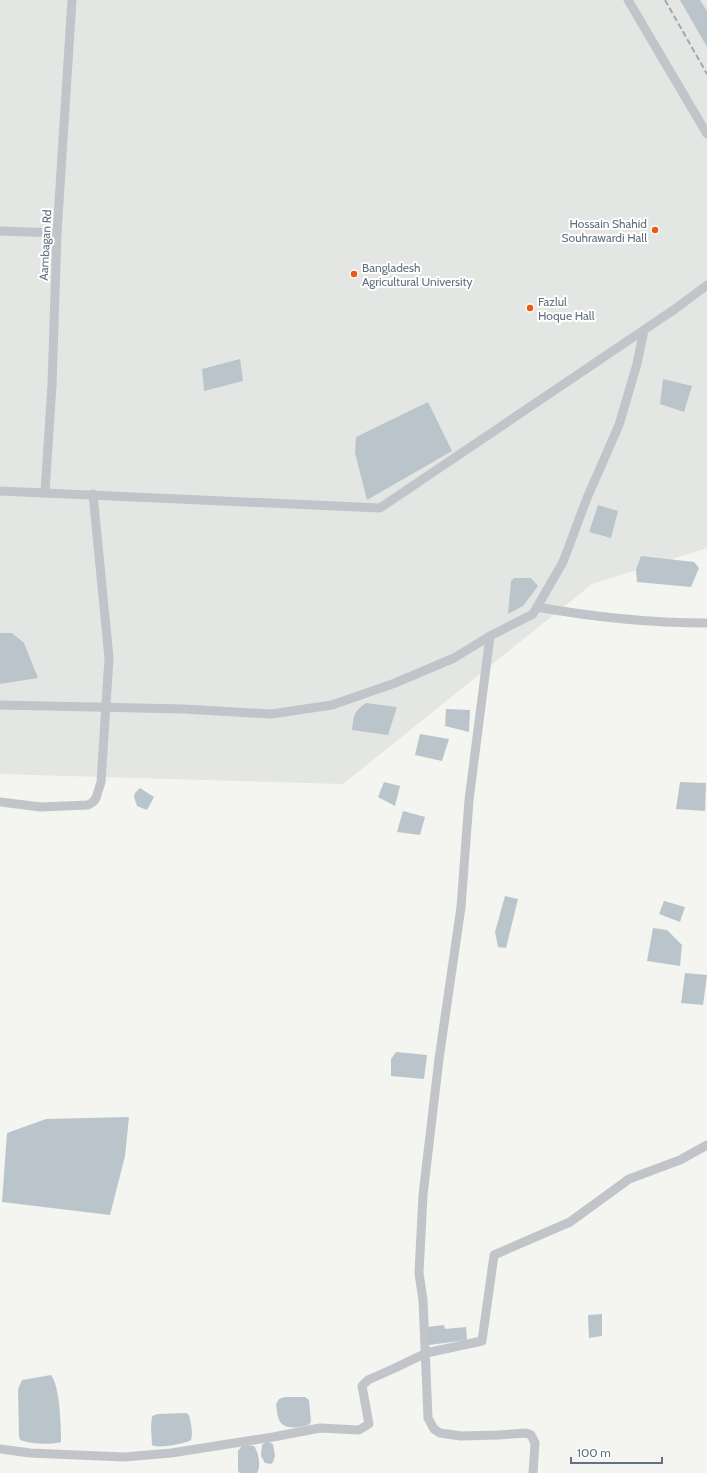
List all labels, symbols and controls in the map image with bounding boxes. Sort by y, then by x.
street label: Aambagan Rd [36,209,54,281]
place label: Hossain Shahid Souhrawardi Hall [562,216,647,245]
marker: Hossain Shahid Souhrawardi Hall [650,225,660,235]
place label: Bangladesh Agricultural University [362,260,473,289]
marker: Bangladesh Agricultural University [349,269,359,279]
place label: Fazlul Hoque Hall [538,294,595,323]
marker: Fazlul Hoque Hall [525,303,535,313]
scale bar [571,1439,662,1465]
text: 100 m [577,1445,611,1460]

